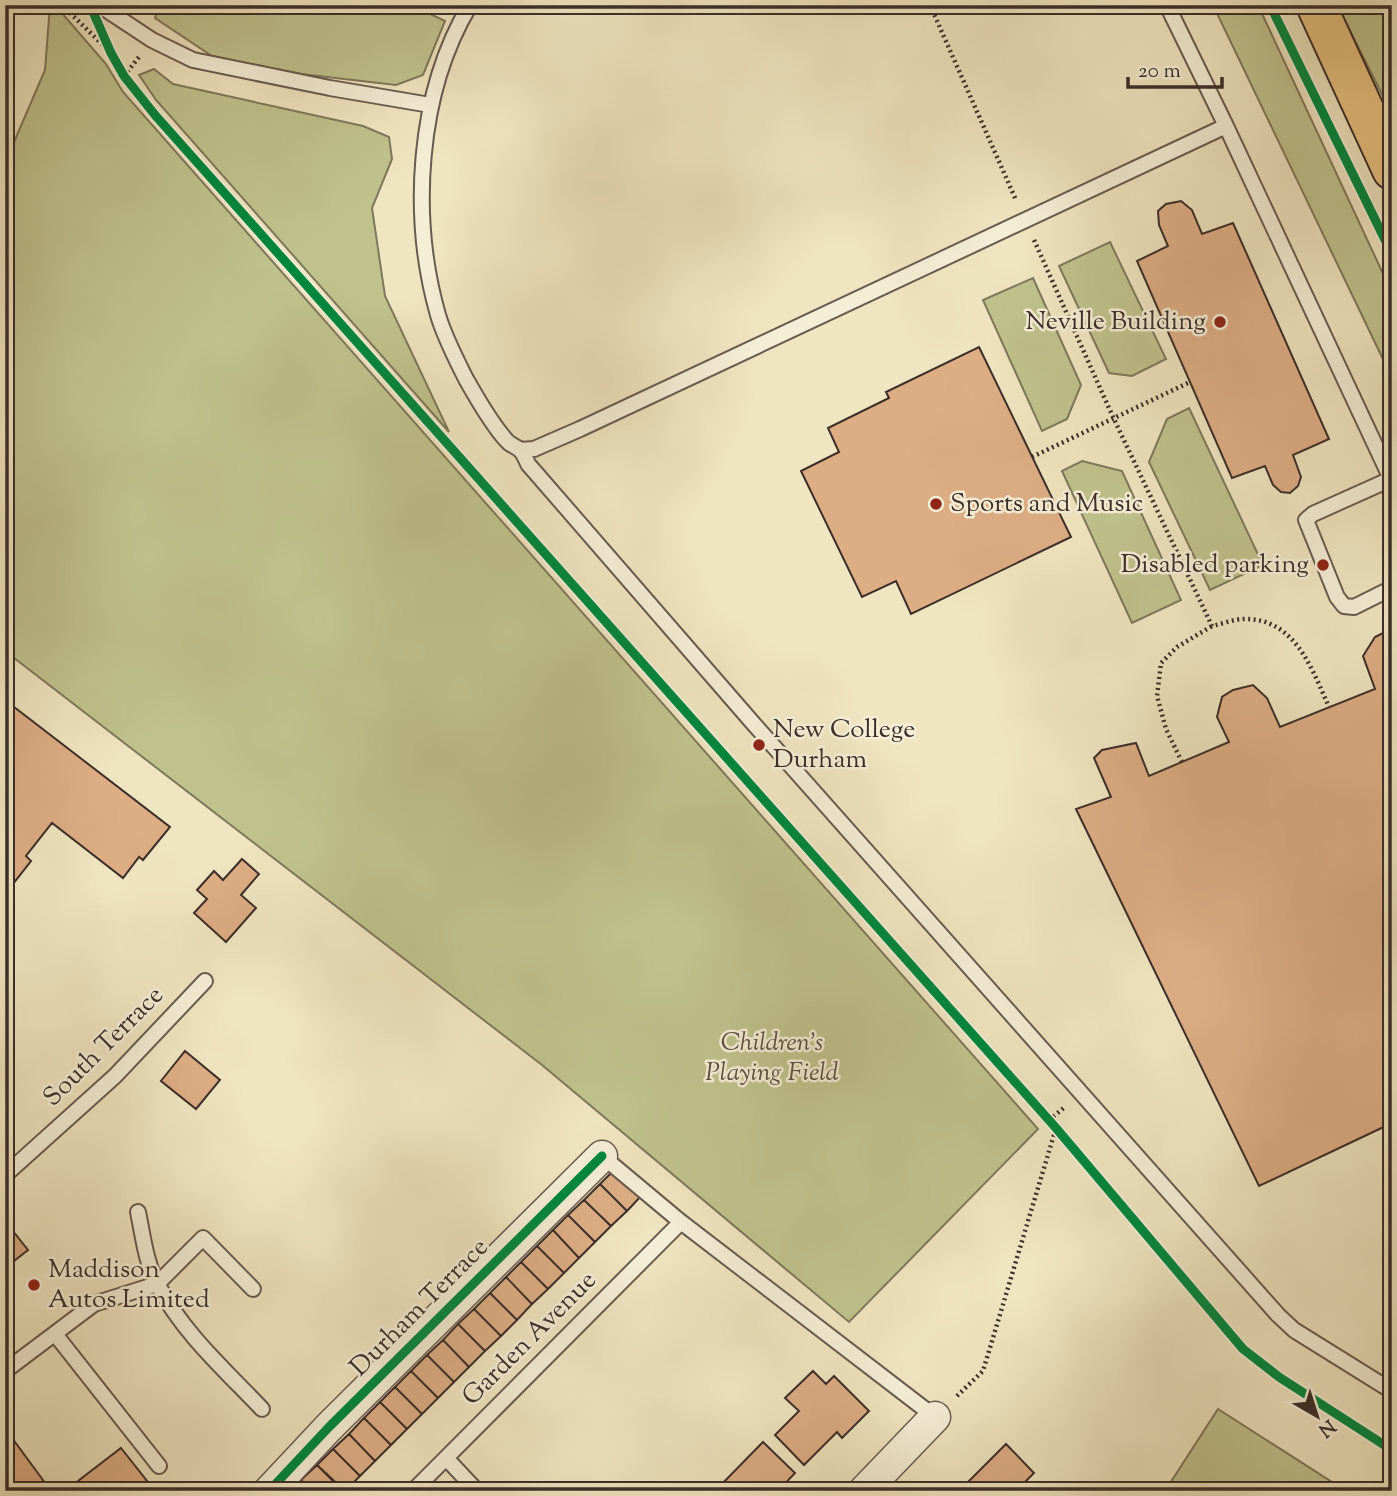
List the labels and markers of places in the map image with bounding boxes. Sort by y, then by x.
place label: Neville Building [1025,304,1206,341]
marker: Neville Building [1212,314,1228,330]
place label: Sports and Music [950,486,1144,523]
marker: Sports and Music [928,496,944,512]
place label: Disabled parking [1121,547,1309,584]
marker: Disabled parking [1315,557,1331,573]
place label: New College Durham [773,712,915,779]
marker: New College Durham [751,737,767,753]
place label: Maddison Autos Limited [48,1252,210,1319]
marker: Maddison Autos Limited [26,1277,42,1293]

